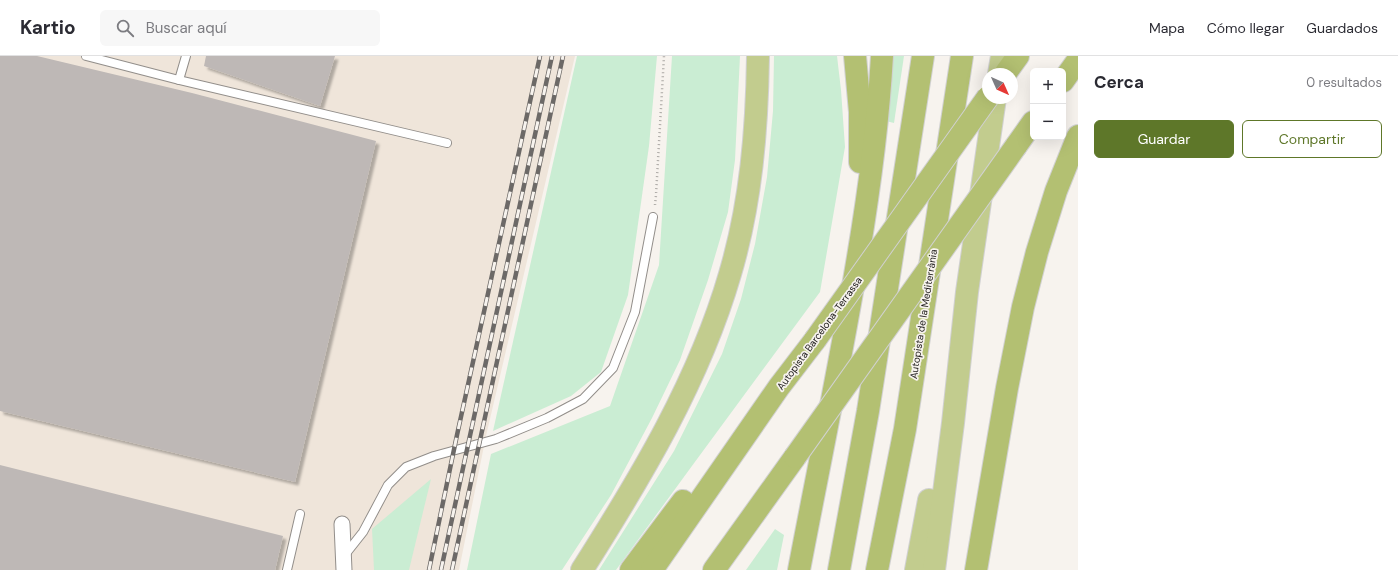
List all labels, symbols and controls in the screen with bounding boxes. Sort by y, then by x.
search box [100,10,380,46]
text: Kartio [20,15,76,40]
icon: search [114,17,136,39]
text: Buscar aquí [146,18,227,38]
text: Mapa [1149,19,1185,37]
text: Cómo llegar [1207,19,1284,37]
text: Guardados [1306,19,1378,37]
north arrow [982,68,1018,104]
map controls [1030,68,1066,140]
button: + [1030,68,1066,104]
text: Cerca [1094,71,1144,93]
text: 0 resultados [1306,74,1382,91]
button: − [1030,104,1066,140]
button: Guardar [1094,120,1234,158]
button: Compartir [1242,120,1382,158]
street label: Autopista de la Mediterrània [907,248,940,380]
street label: Autopista Barcelona-Terrassa [774,274,865,392]

